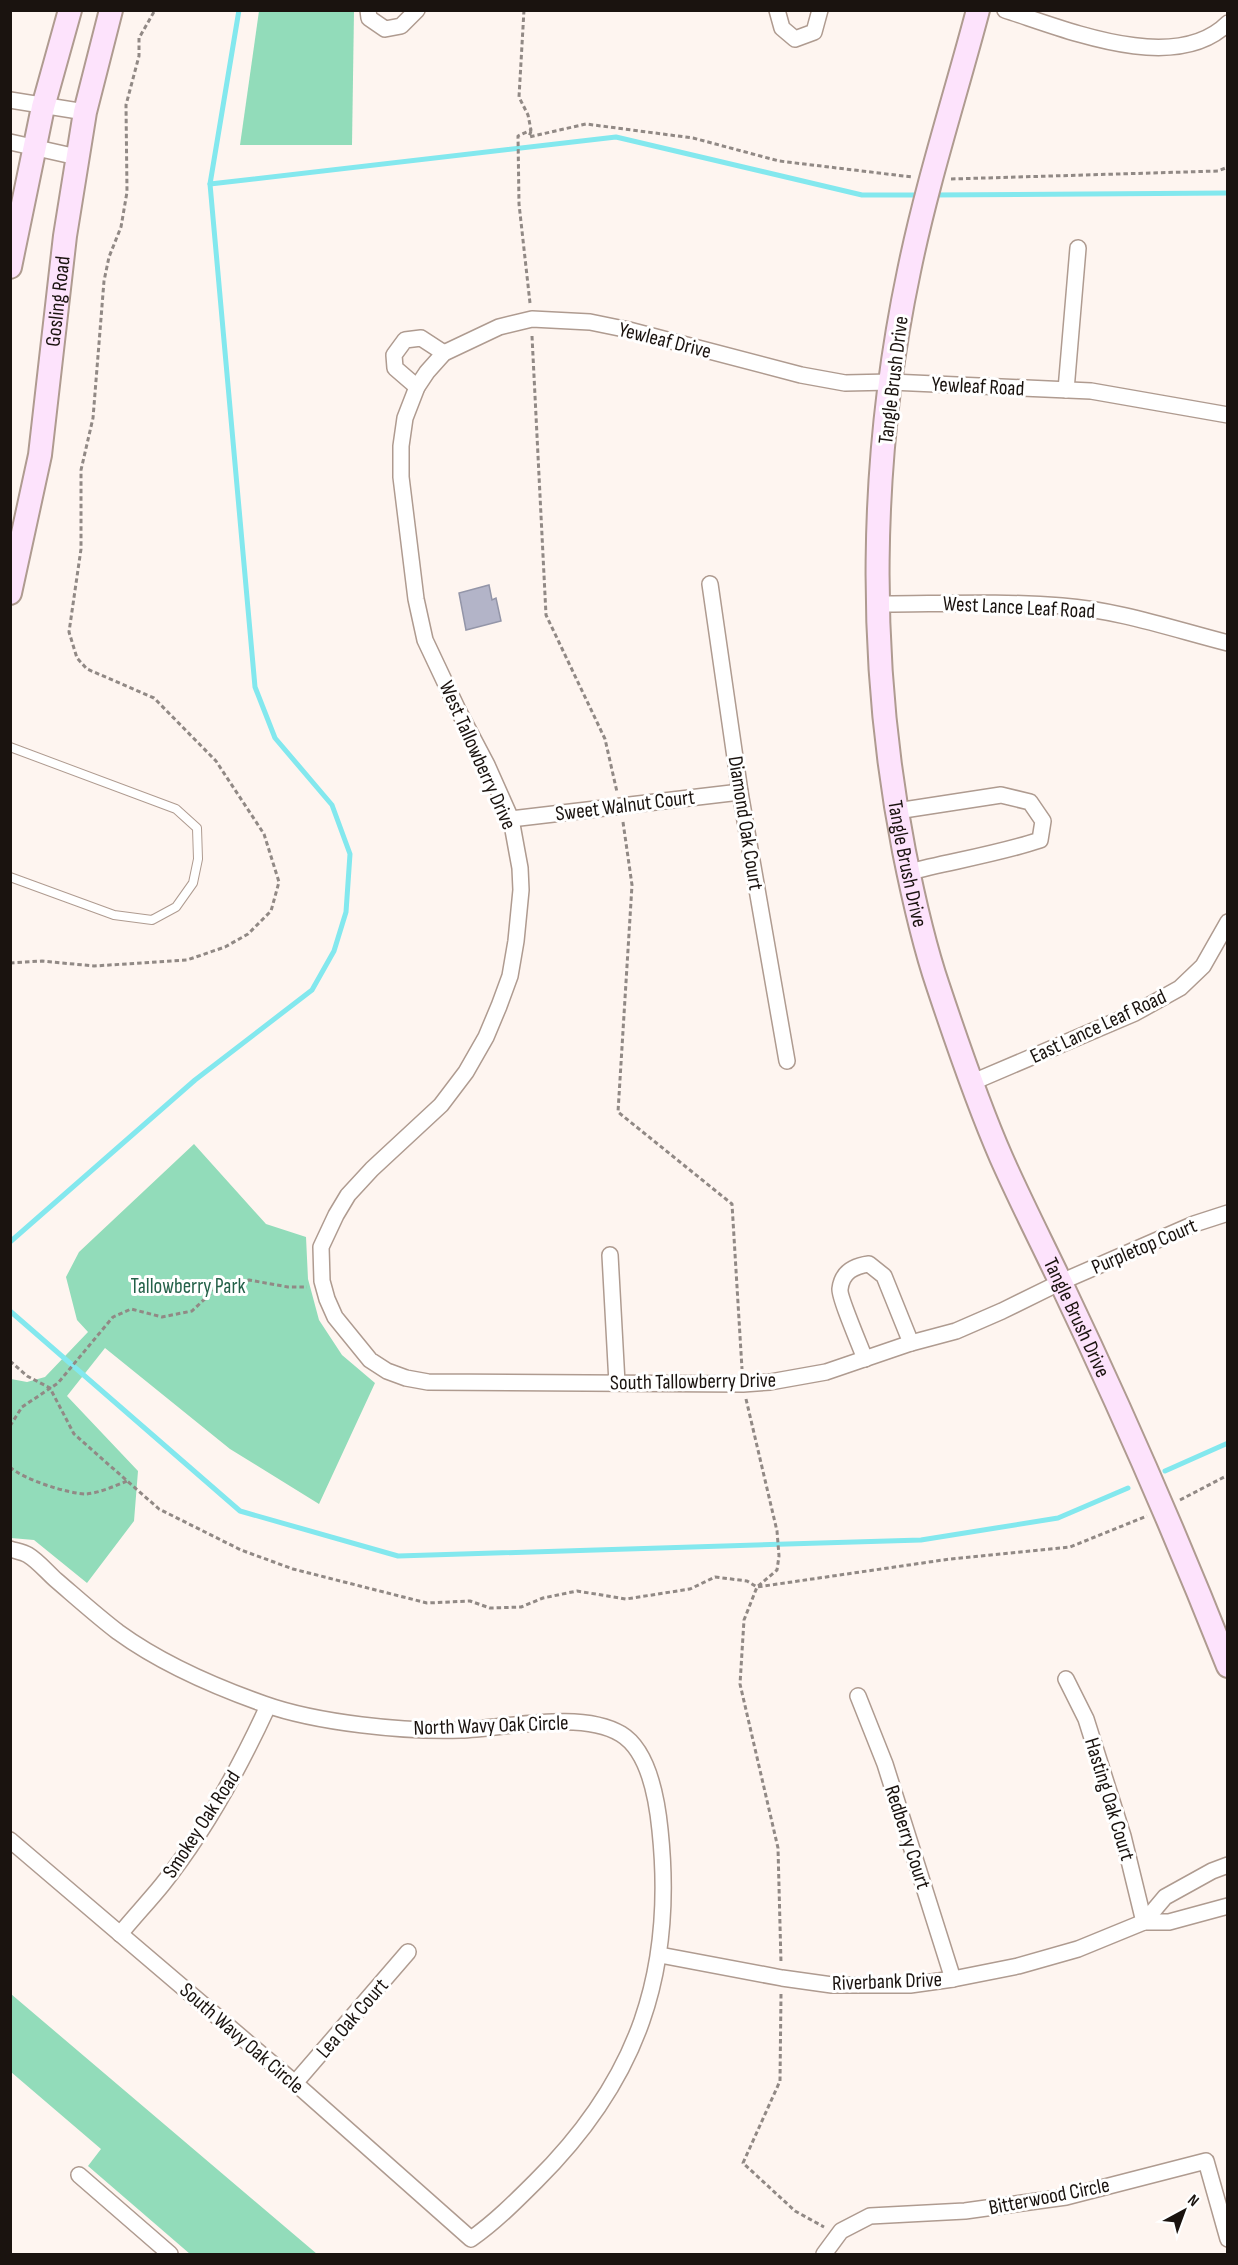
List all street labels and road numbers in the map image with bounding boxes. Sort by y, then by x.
street label: Gosling Road [40,255,76,348]
street label: Tangle Brush Drive [873,315,914,446]
street label: Yewleaf Drive [616,317,714,364]
street label: Yewleaf Road [931,372,1025,401]
street label: West Lance Leaf Road [942,591,1096,624]
street label: West Tallowberry Drive [434,677,521,833]
street label: Diamond Oak Court [723,754,768,892]
street label: Sweet Walnut Court [554,785,696,826]
street label: Tangle Brush Drive [882,798,932,930]
street label: East Lance Leaf Road [1026,984,1170,1069]
street label: Purpletop Court [1088,1213,1201,1280]
street label: Tangle Brush Drive [1038,1254,1115,1381]
street label: South Tallowberry Drive [610,1368,776,1395]
street label: North Wavy Oak Circle [413,1710,569,1741]
street label: Hasting Oak Court [1079,1735,1140,1864]
street label: Smokey Oak Road [157,1766,245,1883]
street label: Redberry Court [879,1782,936,1892]
street label: Riverbank Drive [832,1967,942,1996]
street label: Lea Oak Court [311,1973,394,2063]
street label: South Wavy Oak Circle [175,1978,309,2099]
street label: Bitterwood Circle [987,2173,1112,2220]

